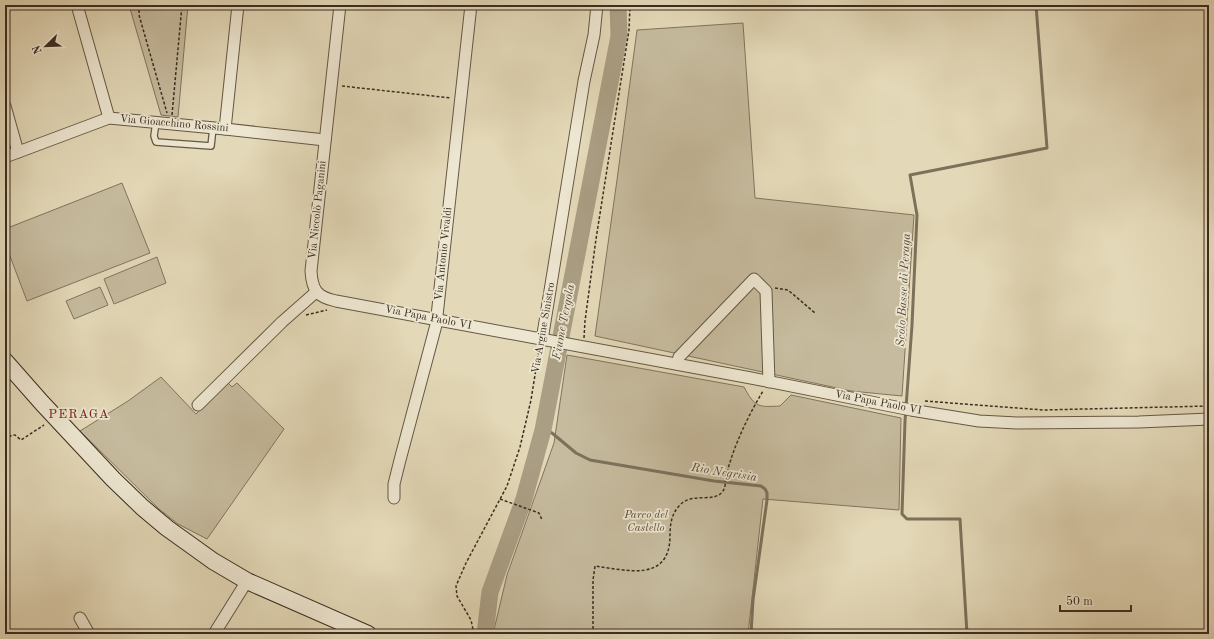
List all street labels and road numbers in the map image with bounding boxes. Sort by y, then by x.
street label: Via Gioacchino Rossini [119,114,229,134]
street label: Via Niccolò Paganini [307,160,329,260]
street label: Via Antonio Vivaldi [434,207,454,301]
street label: Via Argine Sinistro [531,281,557,375]
street label: Via Papa Paolo VI [384,304,472,332]
street label: Via Papa Paolo VI [834,389,922,417]

